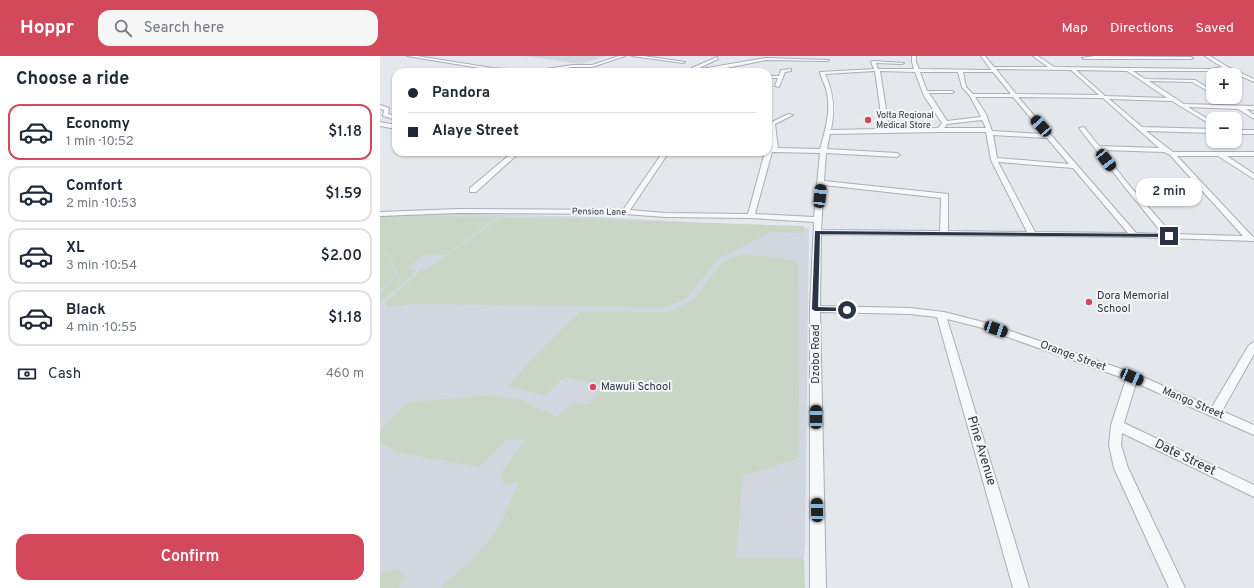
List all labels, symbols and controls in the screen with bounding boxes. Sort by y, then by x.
search box [98,10,378,46]
text: Hoppr [20,16,74,40]
icon: search [112,17,134,39]
text: Search here [144,19,224,38]
text: Map [1062,20,1088,37]
text: Directions [1110,20,1174,37]
text: Saved [1196,20,1234,37]
text: Choose a ride [16,68,129,91]
map controls [1206,68,1242,148]
button: + [1206,68,1242,104]
text: Pandora [432,84,490,103]
place label: Volta Regional Medical Store [876,110,934,131]
button: − [1206,112,1242,148]
car [1029,113,1053,139]
icon: car [18,114,54,150]
text: Economy [66,115,130,134]
marker: Volta Regional Medical Store [863,115,873,125]
text: Alaye Street [432,122,519,141]
text: $1.18 [328,123,362,142]
text: 1 min · 10:52 [66,134,134,150]
car [1094,147,1118,173]
icon: car [18,176,54,212]
text: Comfort [66,177,123,196]
callout: 2 min [1136,178,1202,206]
car [813,183,827,209]
text: 2 min [1152,184,1186,200]
text: $1.59 [325,185,362,204]
text: 2 min · 10:53 [66,196,137,212]
street label: Pension Lane [572,206,626,218]
route end [1160,227,1178,245]
icon: car [18,238,54,274]
text: XL [66,239,84,258]
text: $2.00 [321,247,362,266]
text: 3 min · 10:54 [66,258,137,274]
place label: Dora Memorial School [1097,289,1169,316]
marker: Dora Memorial School [1084,297,1094,307]
icon: car [18,300,54,336]
text: Black [66,301,106,320]
route start [838,301,856,319]
text: $1.18 [328,309,362,328]
car [983,319,1009,339]
text: 4 min · 10:55 [66,320,137,336]
street label: Dzobo Road [809,324,823,384]
street label: Orange Street [1038,338,1108,374]
icon: cash [16,363,38,385]
text: Cash [48,365,81,384]
text: 460 m [326,366,364,382]
car [1119,367,1145,387]
place label: Mawuli School [601,380,671,394]
marker: Mawuli School [588,382,598,392]
street label: Mango Street [1160,384,1226,422]
car [810,405,822,429]
street label: Pine Avenue [963,414,999,488]
street label: Date Street [1152,436,1218,480]
car [811,498,823,522]
button: Confirm [16,534,364,580]

